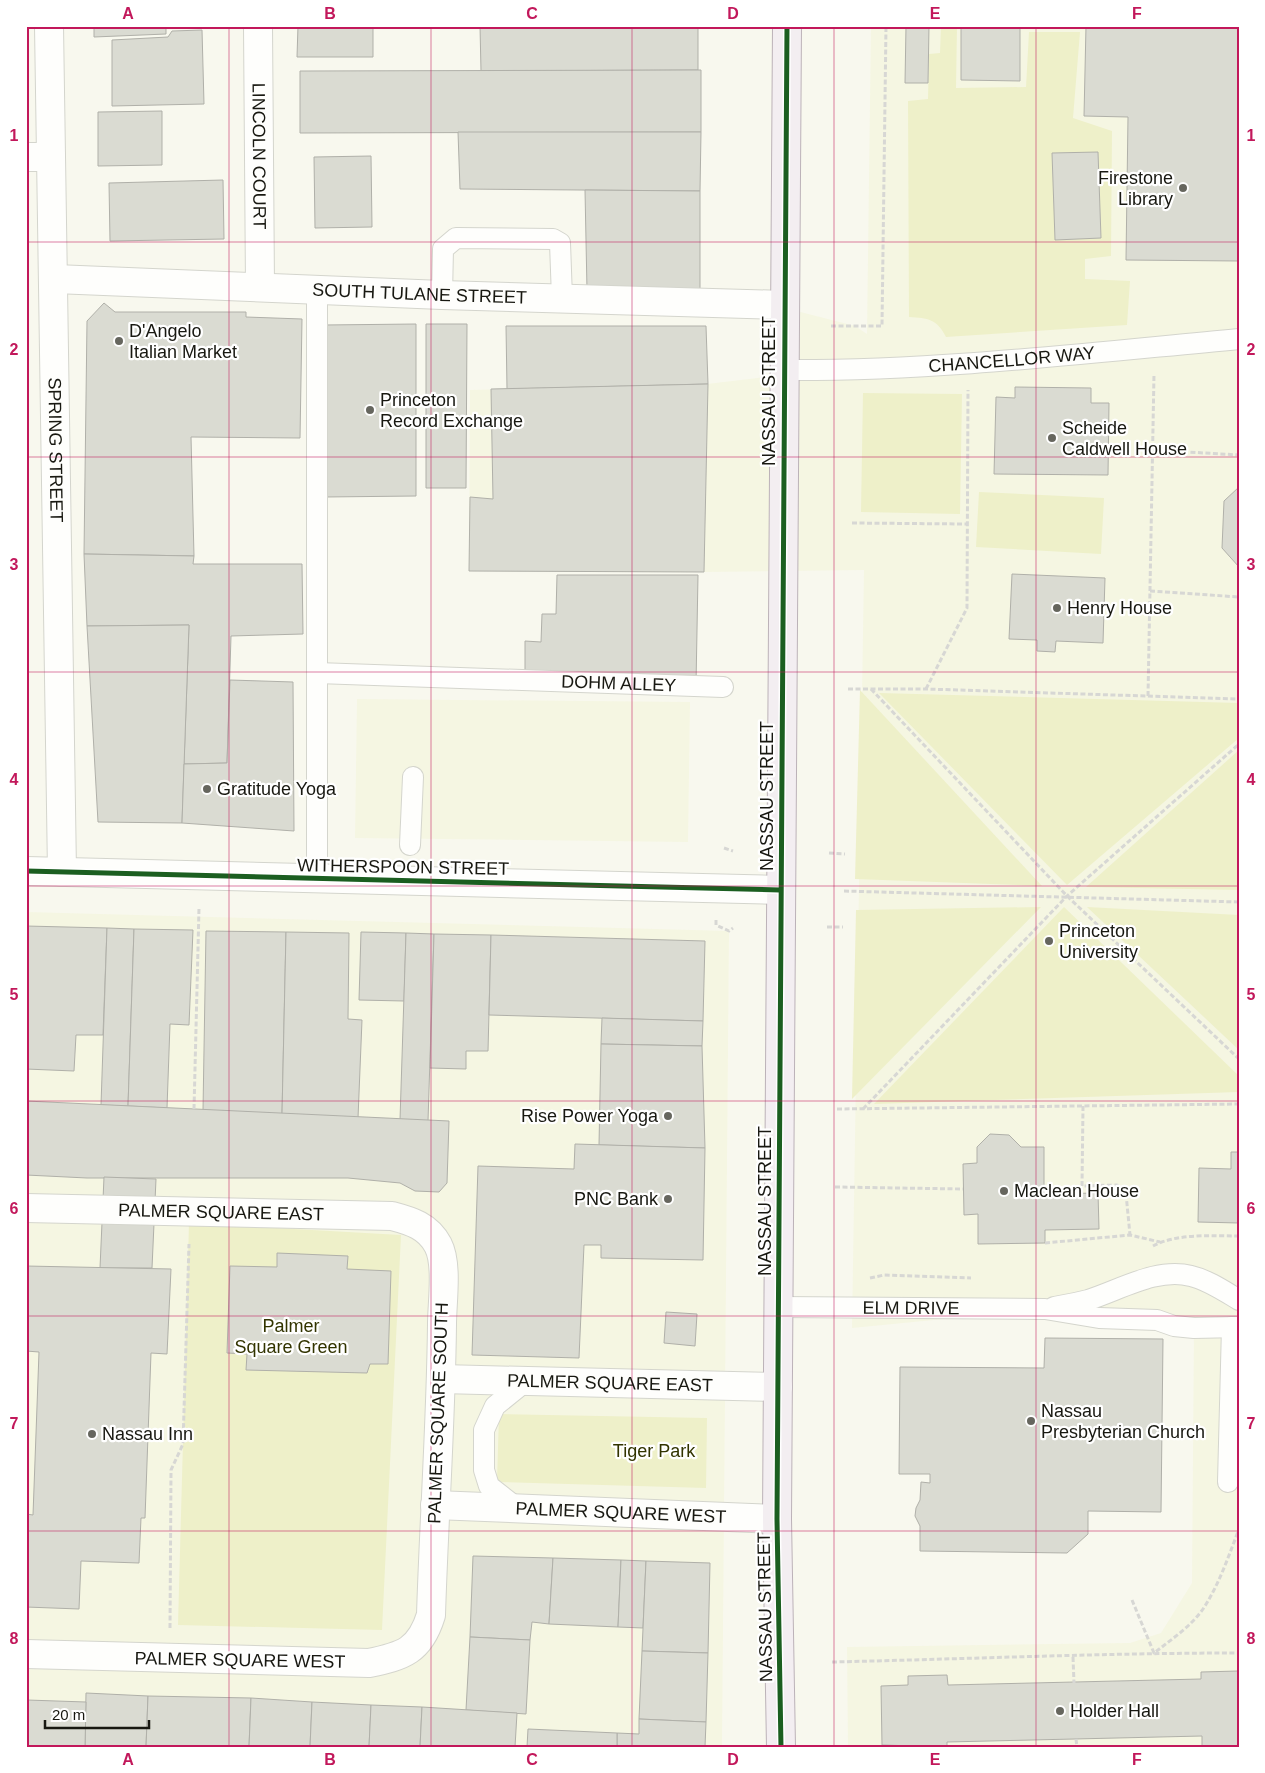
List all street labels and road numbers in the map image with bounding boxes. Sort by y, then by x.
street label: LINCOLN COURT [248,83,270,229]
street label: SOUTH TULANE STREET [312,280,527,307]
street label: NASSAU STREET [759,316,779,466]
street label: CHANCELLOR WAY [928,343,1096,376]
street label: SPRING STREET [44,377,67,523]
street label: DOHM ALLEY [561,671,677,695]
street label: NASSAU STREET [757,721,777,871]
street label: WITHERSPOON STREET [297,855,509,879]
street label: NASSAU STREET [755,1126,775,1276]
street label: PALMER SQUARE EAST [118,1200,324,1225]
street label: ELM DRIVE [862,1298,960,1318]
street label: PALMER SQUARE SOUTH [424,1302,452,1524]
street label: PALMER SQUARE EAST [507,1371,713,1395]
street label: PALMER SQUARE WEST [515,1498,727,1527]
street label: NASSAU STREET [754,1532,776,1682]
street label: PALMER SQUARE WEST [134,1648,346,1672]

